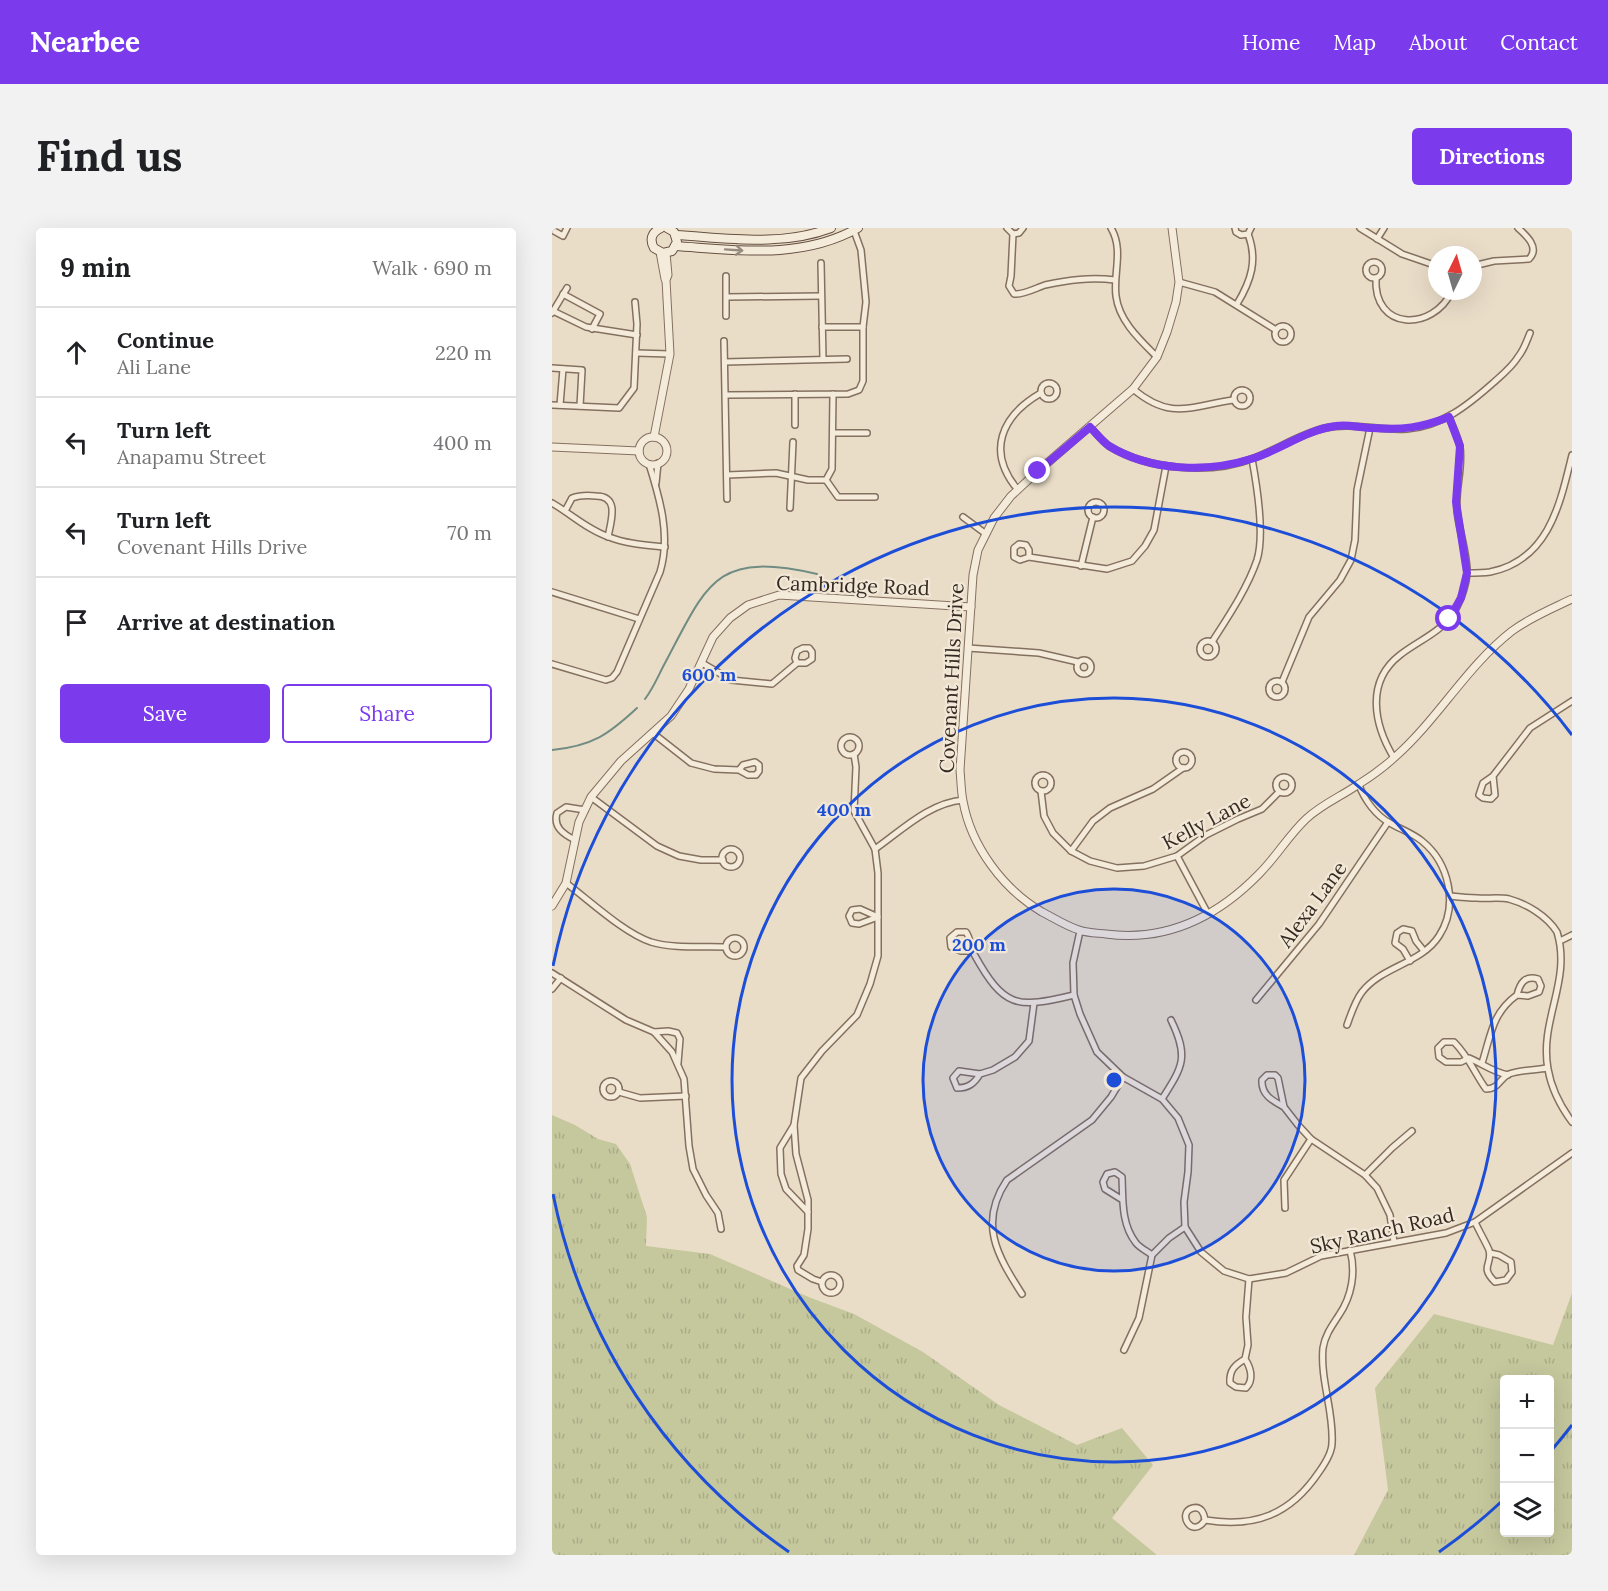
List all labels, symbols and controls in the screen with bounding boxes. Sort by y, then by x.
text: Nearbee [30,24,140,60]
text: Home [1242,29,1300,56]
text: Map [1333,29,1376,56]
text: About [1409,29,1467,56]
text: Contact [1500,29,1578,56]
button: Directions [1412,128,1572,185]
text: Find us [36,129,182,183]
one-way arrow [723,245,743,256]
north arrow [1428,246,1482,300]
text: 9 min [60,251,131,284]
text: Walk · 690 m [372,255,492,280]
text: Continue [117,326,214,354]
icon: ahead [60,336,93,369]
text: 220 m [435,340,492,365]
text: Ali Lane [117,354,191,379]
text: Turn left [117,416,211,444]
icon: left [60,426,93,459]
text: 400 m [433,430,492,455]
text: Anapamu Street [117,444,266,469]
route end [1024,457,1050,483]
text: Turn left [117,506,211,534]
icon: left [60,516,93,549]
text: 70 m [447,520,492,545]
text: Covenant Hills Drive [117,534,307,559]
street label: Cambridge Road [776,570,930,600]
street label: Covenant Hills Drive [934,582,968,774]
route start [1435,605,1461,631]
icon: arrive [60,606,93,639]
text: Arrive at destination [117,608,335,636]
text: 600 m [682,663,737,686]
button: Save [60,684,270,743]
button: Share [282,684,492,743]
street label: Kelly Lane [1158,787,1254,855]
text: 400 m [817,798,871,821]
street label: Alexa Lane [1272,856,1352,953]
text: 200 m [952,933,1006,956]
centre of rings [1104,1070,1124,1090]
street label: Sky Ranch Road [1307,1201,1457,1259]
map controls [1500,1375,1554,1537]
button: + [1500,1375,1554,1429]
button: − [1500,1429,1554,1483]
button: layers [1500,1483,1554,1537]

